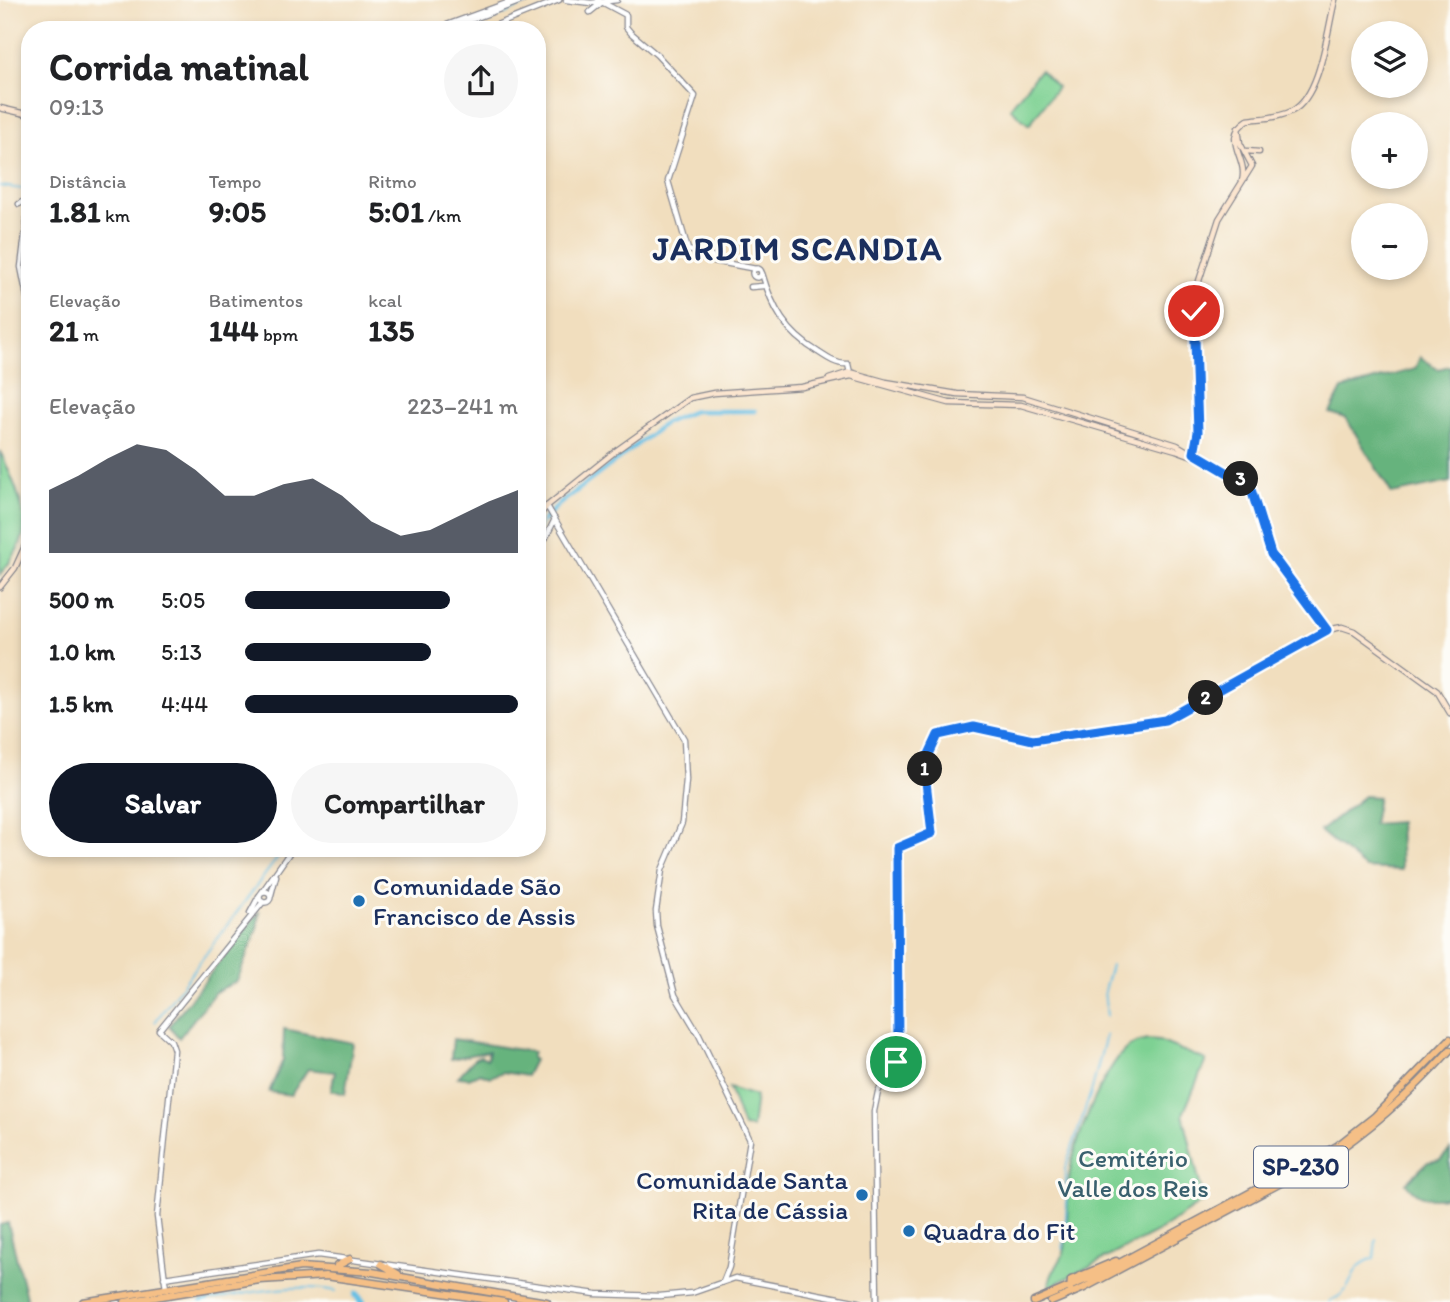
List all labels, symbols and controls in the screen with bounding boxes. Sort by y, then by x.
map controls [1351,21,1428,280]
button: layers [1351,21,1428,98]
text: Corrida matinal [49,44,309,90]
button: share [444,44,518,118]
text: 09:13 [49,93,104,121]
button: + [1351,112,1428,189]
text: Distância [49,170,126,193]
text: Tempo [209,170,262,193]
text: Ritmo [368,170,417,193]
text: 1.81 [49,193,101,230]
text: 9:05 [209,193,266,230]
text: 5:01 [368,193,424,230]
button: − [1351,203,1428,280]
text: km [101,204,130,227]
text: /km [424,204,461,227]
district label: JARDIM SCANDIA [652,229,943,268]
pin [1164,281,1224,341]
text: Elevação [49,289,121,312]
text: Batimentos [209,289,303,312]
text: kcal [368,289,402,312]
icon: check [1175,292,1213,330]
text: 21 [49,312,79,349]
text: 144 [209,312,259,349]
text: 135 [368,312,414,349]
text: m [79,323,99,346]
text: bpm [259,323,298,346]
text: Elevação [49,392,136,420]
text: 223–241 m [407,392,518,420]
pin: 3 [1224,462,1258,496]
text: 3 [1235,467,1246,490]
text: 500 m [49,586,114,614]
text: 5:05 [161,586,205,614]
text: 1.0 km [49,638,115,666]
text: 5:13 [161,638,202,666]
pin: 2 [1188,680,1224,716]
text: 2 [1201,686,1211,709]
text: 1.5 km [49,690,113,718]
text: 4:44 [161,690,208,718]
pin: 1 [908,752,942,786]
text: 1 [920,757,929,780]
button: Salvar [49,763,277,843]
button: Compartilhar [291,763,518,843]
place label: Comunidade São Francisco de Assis [373,870,576,932]
marker: Comunidade São Francisco de Assis [351,893,367,909]
pin [866,1032,926,1092]
icon: arrive [877,1043,915,1081]
park label: Cemitério Valle dos Reis [1057,1142,1209,1204]
road number: SP-230 [1254,1147,1348,1188]
place label: Comunidade Santa Rita de Cássia [636,1164,848,1226]
marker: Comunidade Santa Rita de Cássia [854,1187,870,1203]
place label: Quadra do Fit [923,1215,1076,1247]
marker: Quadra do Fit [901,1223,917,1239]

